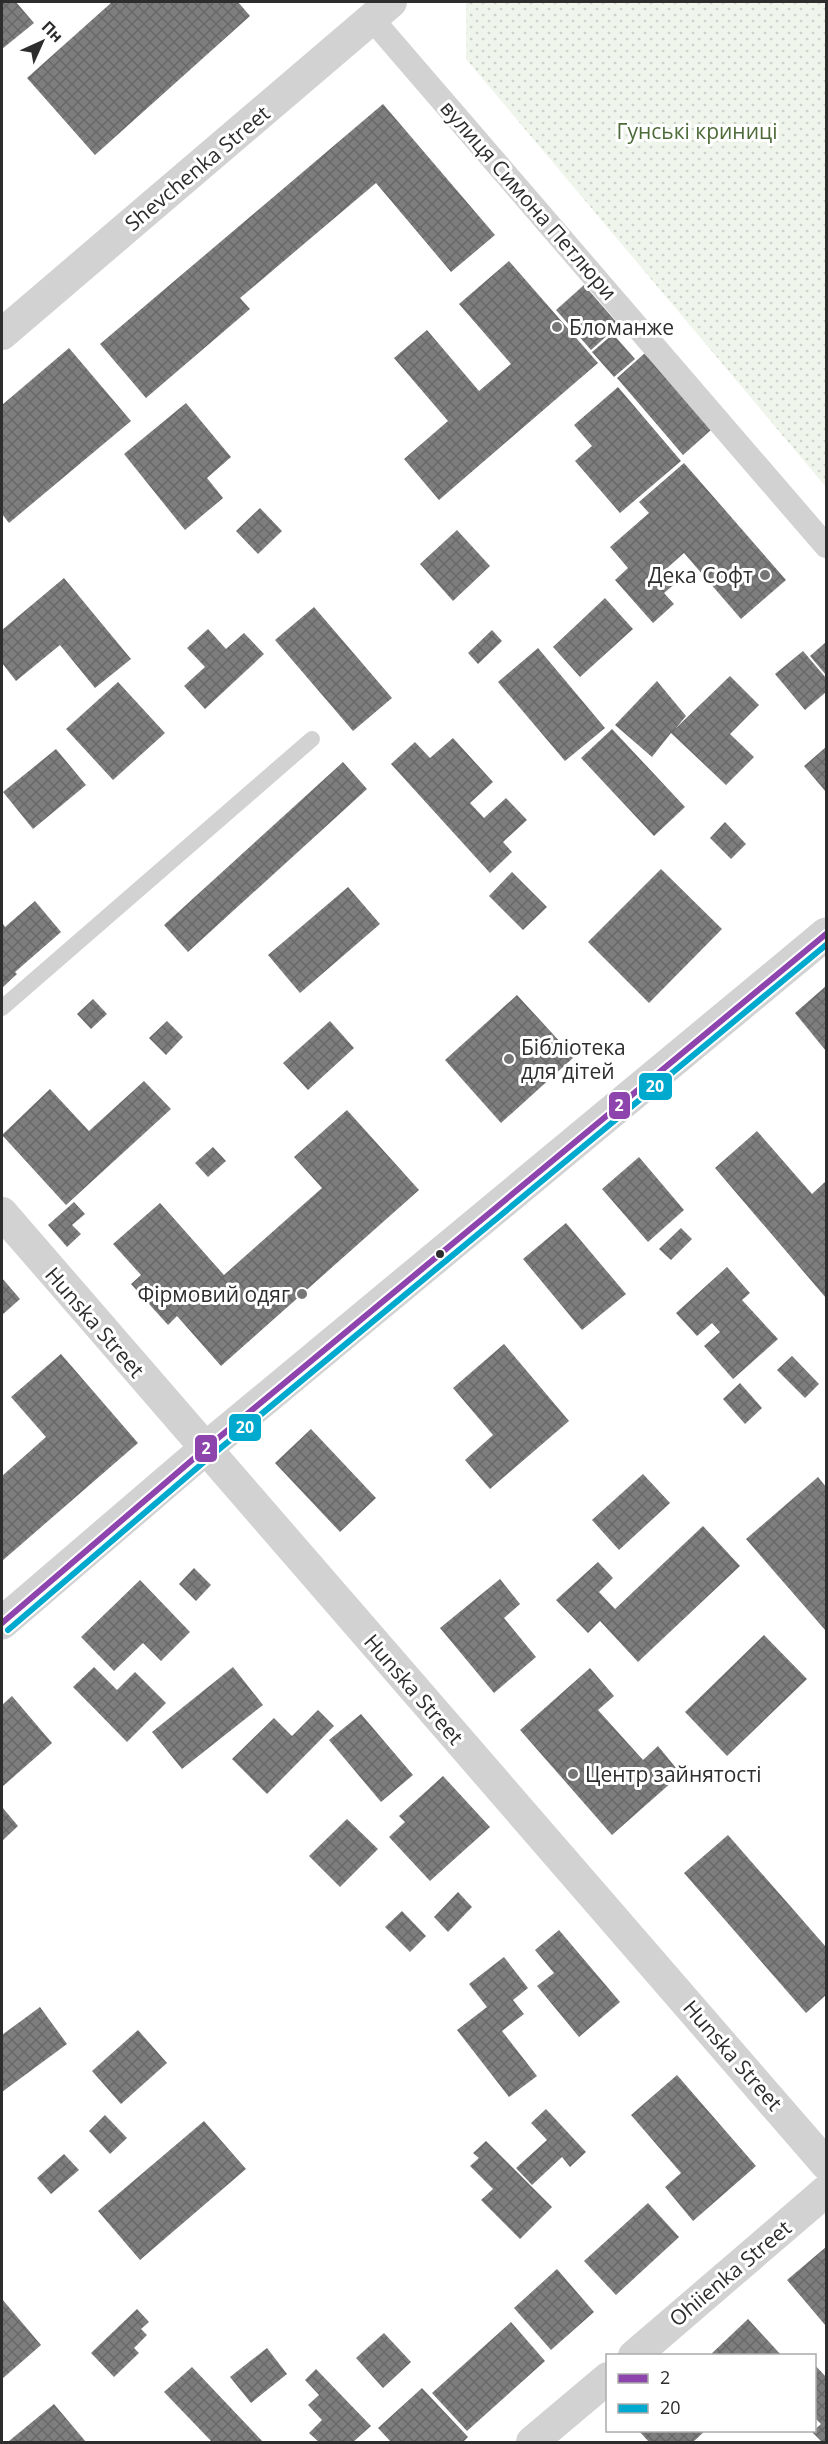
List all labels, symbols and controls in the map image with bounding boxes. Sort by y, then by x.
north arrow [12,12,72,72]
text: Пн [37,16,68,47]
street label: вулиця Симона Петлюри [435,94,623,306]
street label: Shevchenka Street [119,99,275,237]
park label: Гунські криниці [617,117,777,145]
place label: Бломанже [569,313,674,341]
marker: Бломанже [550,320,564,334]
place label: Дека Софт [648,561,753,589]
marker: Дека Софт [758,568,772,582]
place label: Бібліотека для дітей [521,1033,626,1085]
marker: Бібліотека для дітей [502,1052,516,1066]
line badge: 20 [638,1072,673,1101]
text: 20 [646,1075,664,1097]
line badge: 2 [608,1091,631,1120]
text: 2 [614,1094,624,1116]
unlabelled marker [434,1248,446,1260]
street label: Hunska Street [39,1261,151,1383]
place label: Фірмовий одяг [137,1280,290,1308]
marker: Фірмовий одяг [295,1287,309,1301]
line badge: 20 [228,1413,262,1442]
text: 20 [236,1416,254,1438]
line badge: 2 [194,1434,218,1463]
text: 2 [201,1437,211,1459]
street label: Hunska Street [358,1628,470,1750]
place label: Центр зайнятості [585,1760,762,1788]
marker: Центр зайнятості [566,1767,580,1781]
street label: Hunska Street [677,1994,789,2116]
street label: Ohiienka Street [663,2214,797,2332]
legend [606,2354,816,2432]
text: 2 [660,2365,670,2389]
text: 20 [660,2395,681,2419]

